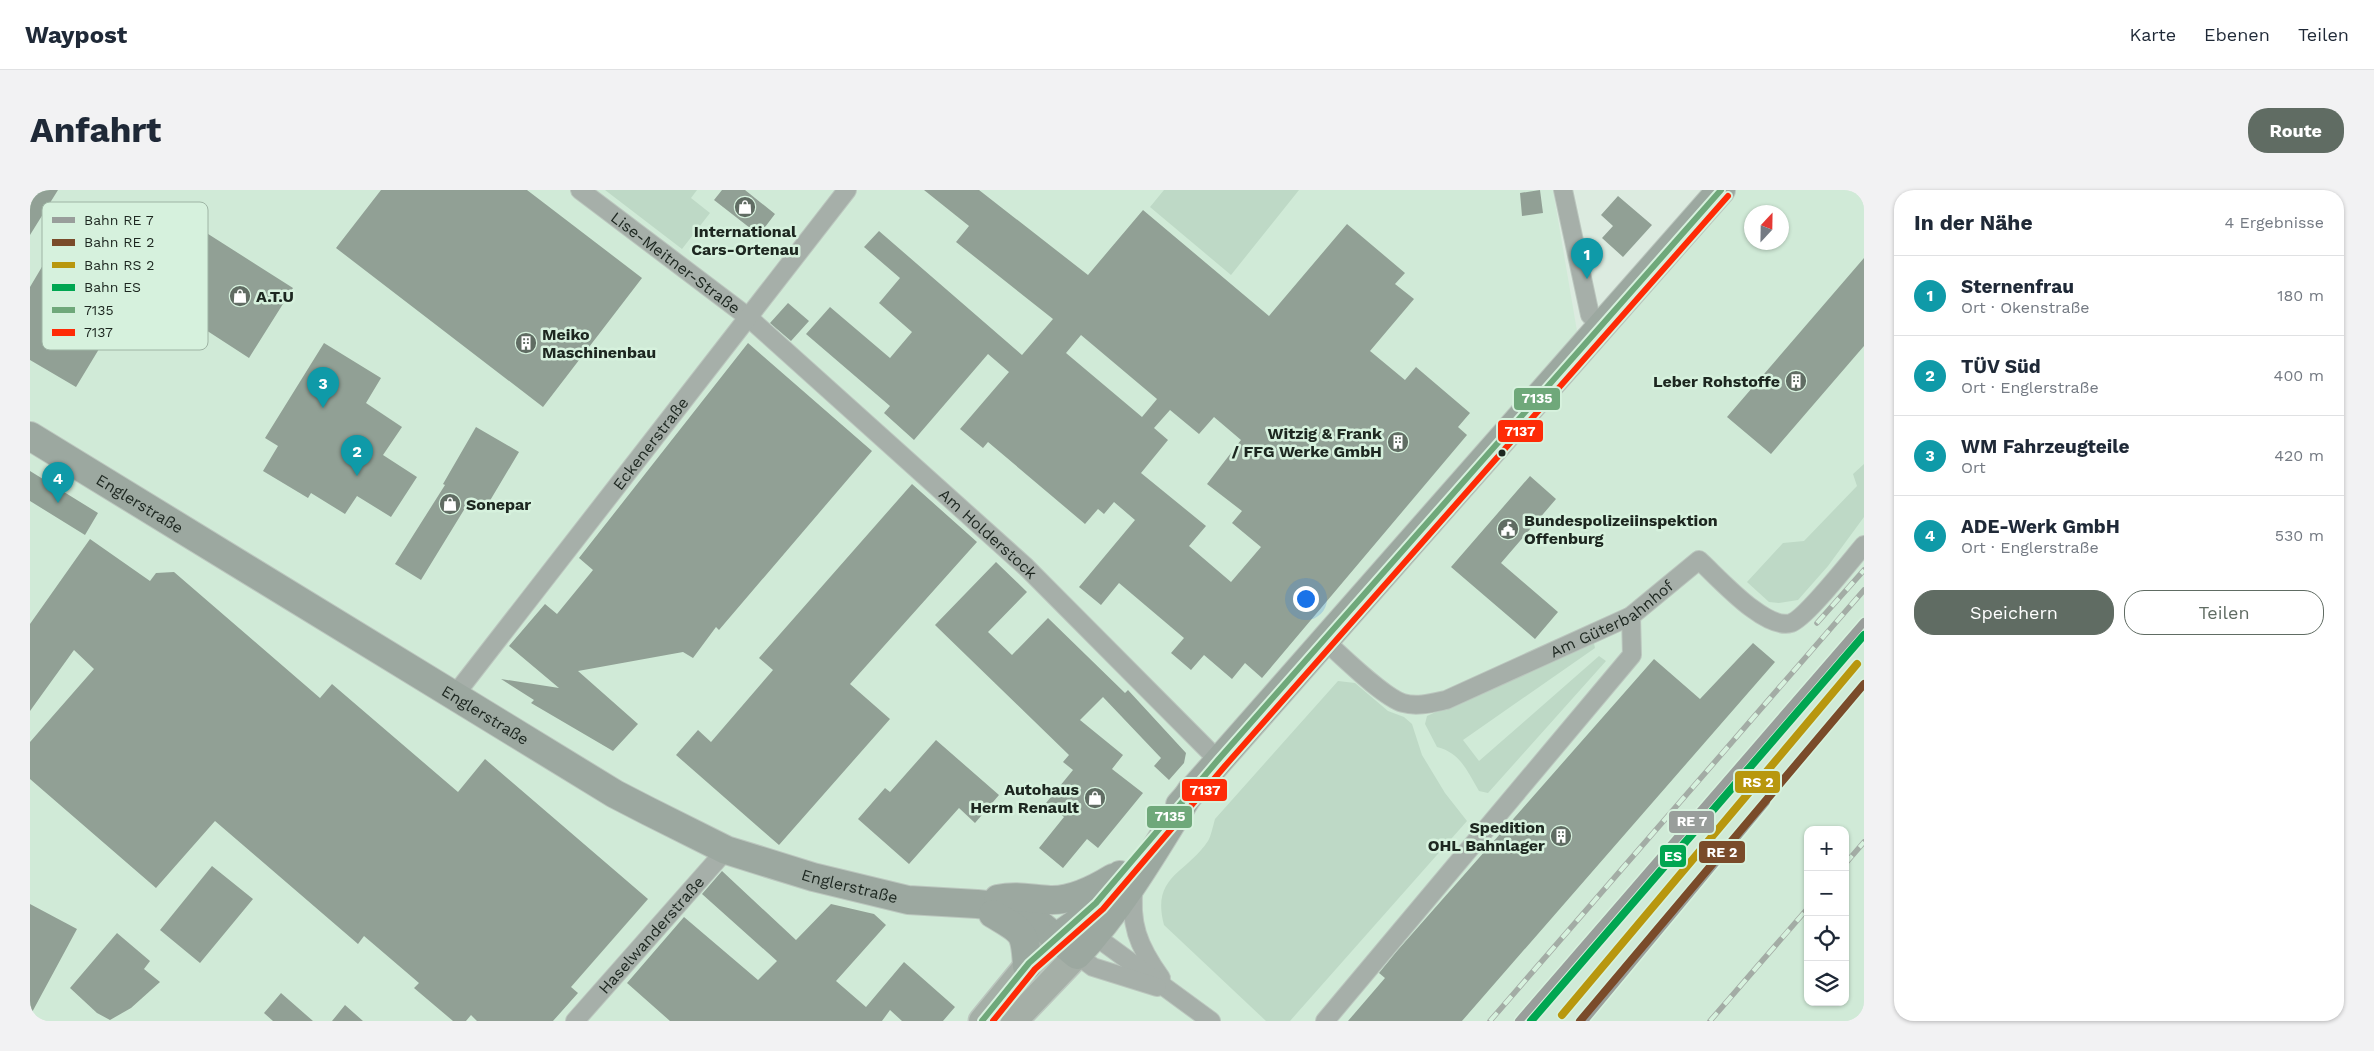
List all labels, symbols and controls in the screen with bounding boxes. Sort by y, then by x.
text: Waypost [25,21,127,49]
text: Karte [2130,24,2176,45]
text: Ebenen [2204,24,2270,45]
text: Teilen [2298,24,2349,45]
button: Route [2248,108,2344,153]
text: Anfahrt [30,109,161,151]
shop icon: International Cars-Ortenau [733,195,757,219]
legend [42,202,208,350]
north arrow [1744,205,1789,250]
street label: Lise-Meitner-Straße [607,208,744,318]
text: In der Nähe [1914,210,2033,235]
text: Bahn RE 7 [84,212,154,228]
text: 4 Ergebnisse [2224,213,2324,232]
place label: International Cars-Ortenau [691,222,799,259]
text: Bahn RE 2 [84,234,154,250]
pin: 1 [1571,238,1603,279]
text: Bahn RS 2 [84,257,154,273]
text: Sternenfrau [1961,275,2074,298]
text: Bahn ES [84,279,141,295]
shop icon: A.T.U [228,284,252,308]
text: 1 [1927,286,1933,305]
text: 180 m [2277,286,2324,305]
place label: A.T.U [256,287,294,306]
text: Ort · Okenstraße [1961,298,2090,317]
text: 7135 [84,302,114,318]
text: 7137 [84,324,113,340]
place label: Meiko Maschinenbau [542,325,656,362]
building icon: Meiko Maschinenbau [514,331,538,355]
text: TÜV Süd [1961,355,2041,378]
text: 2 [1925,366,1935,385]
text: 400 m [2274,366,2324,385]
pin: 3 [307,367,339,408]
building icon: Leber Rohstoffe [1784,369,1808,393]
place label: Leber Rohstoffe [1653,372,1780,391]
text: Ort · Englerstraße [1961,378,2099,397]
line badge: 7135 [1513,387,1561,411]
text: 7135 [1521,390,1553,406]
street label: Eckenerstraße [609,394,693,494]
line badge: 7137 [1497,419,1544,443]
text: 7137 [1505,423,1536,439]
place label: Witzig & Frank / FFG Werke GmbH [1231,424,1382,461]
building icon: Witzig & Frank / FFG Werke GmbH [1386,430,1410,454]
pin: 2 [341,435,373,476]
text: WM Fahrzeugteile [1961,435,2130,458]
text: 3 [1925,446,1935,465]
text: 420 m [2274,446,2324,465]
unlabelled marker [1497,448,1507,458]
text: Ort [1961,458,1986,477]
pin: 4 [42,462,74,503]
street label: Englerstraße [93,470,187,538]
street label: Am Holderstock [935,485,1041,583]
shop icon: Sonepar [438,492,462,516]
place label: Sonepar [466,495,531,514]
place label: Bundespolizeiinspektion Offenburg [1524,511,1718,548]
text: ADE-Werk GmbH [1961,515,2120,538]
public building icon: Bundespolizeiinspektion Offenburg [1496,517,1520,541]
text: 4 [1925,526,1935,545]
text: 530 m [2275,526,2324,545]
text: Ort · Englerstraße [1961,538,2099,557]
street label: Am Güterbahnhof [1547,576,1678,662]
your location [1293,586,1319,612]
button: Speichern [1914,590,2114,635]
button: Teilen [2124,590,2324,635]
street label: Englerstraße [438,681,532,749]
line badge: RS 2 [1734,770,1781,794]
text: RS 2 [1742,774,1774,790]
line badge: 7137 [1181,778,1228,802]
place label: Autohaus Herm Renault [970,780,1079,817]
text: 7137 [1190,782,1221,798]
shop icon: Autohaus Herm Renault [1083,786,1107,810]
line badge: 7135 [1146,805,1193,829]
text: 7135 [1154,808,1186,824]
line badge: RE 7 [1668,810,1715,834]
text: RE 7 [1677,813,1708,829]
place label: Spedition OHL Bahnlager [1428,818,1545,855]
building icon: Spedition OHL Bahnlager [1549,824,1573,848]
map controls [1804,826,1849,1006]
button: + [1804,826,1849,871]
line badge: RE 2 [1698,840,1746,864]
line badge: ES [1659,844,1687,868]
text: RE 2 [1707,844,1737,860]
text: ES [1664,848,1682,864]
street label: Englerstraße [799,865,900,907]
button: − [1804,871,1849,916]
street label: Haselwanderstraße [595,873,708,998]
button: locate [1804,916,1849,961]
button: layers [1804,961,1849,1006]

